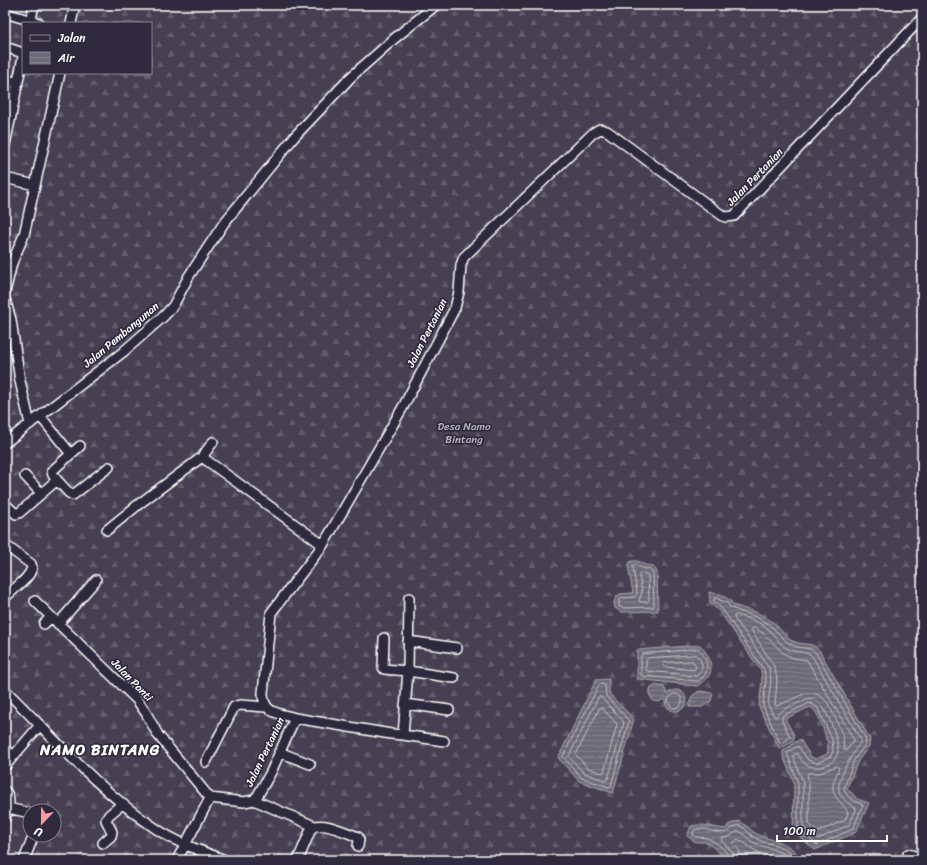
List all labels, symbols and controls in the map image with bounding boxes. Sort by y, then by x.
legend [22,22,152,74]
text: Jalan [57,27,86,49]
text: Air [57,47,75,69]
street label: Jalan Pertanian [721,143,788,211]
street label: Jalan Pertanian [401,295,453,372]
street label: Jalan Pembangunan [78,297,163,373]
park label: Desa Namo Bintang [438,417,491,449]
street label: Jalan Panti [106,653,158,707]
street label: Jalan Pertanian [240,714,290,791]
district label: NAMO BINTANG [39,737,160,763]
north arrow [22,803,62,843]
scale bar [777,817,887,843]
text: 100 m [783,820,816,842]
text: U [31,821,45,842]

